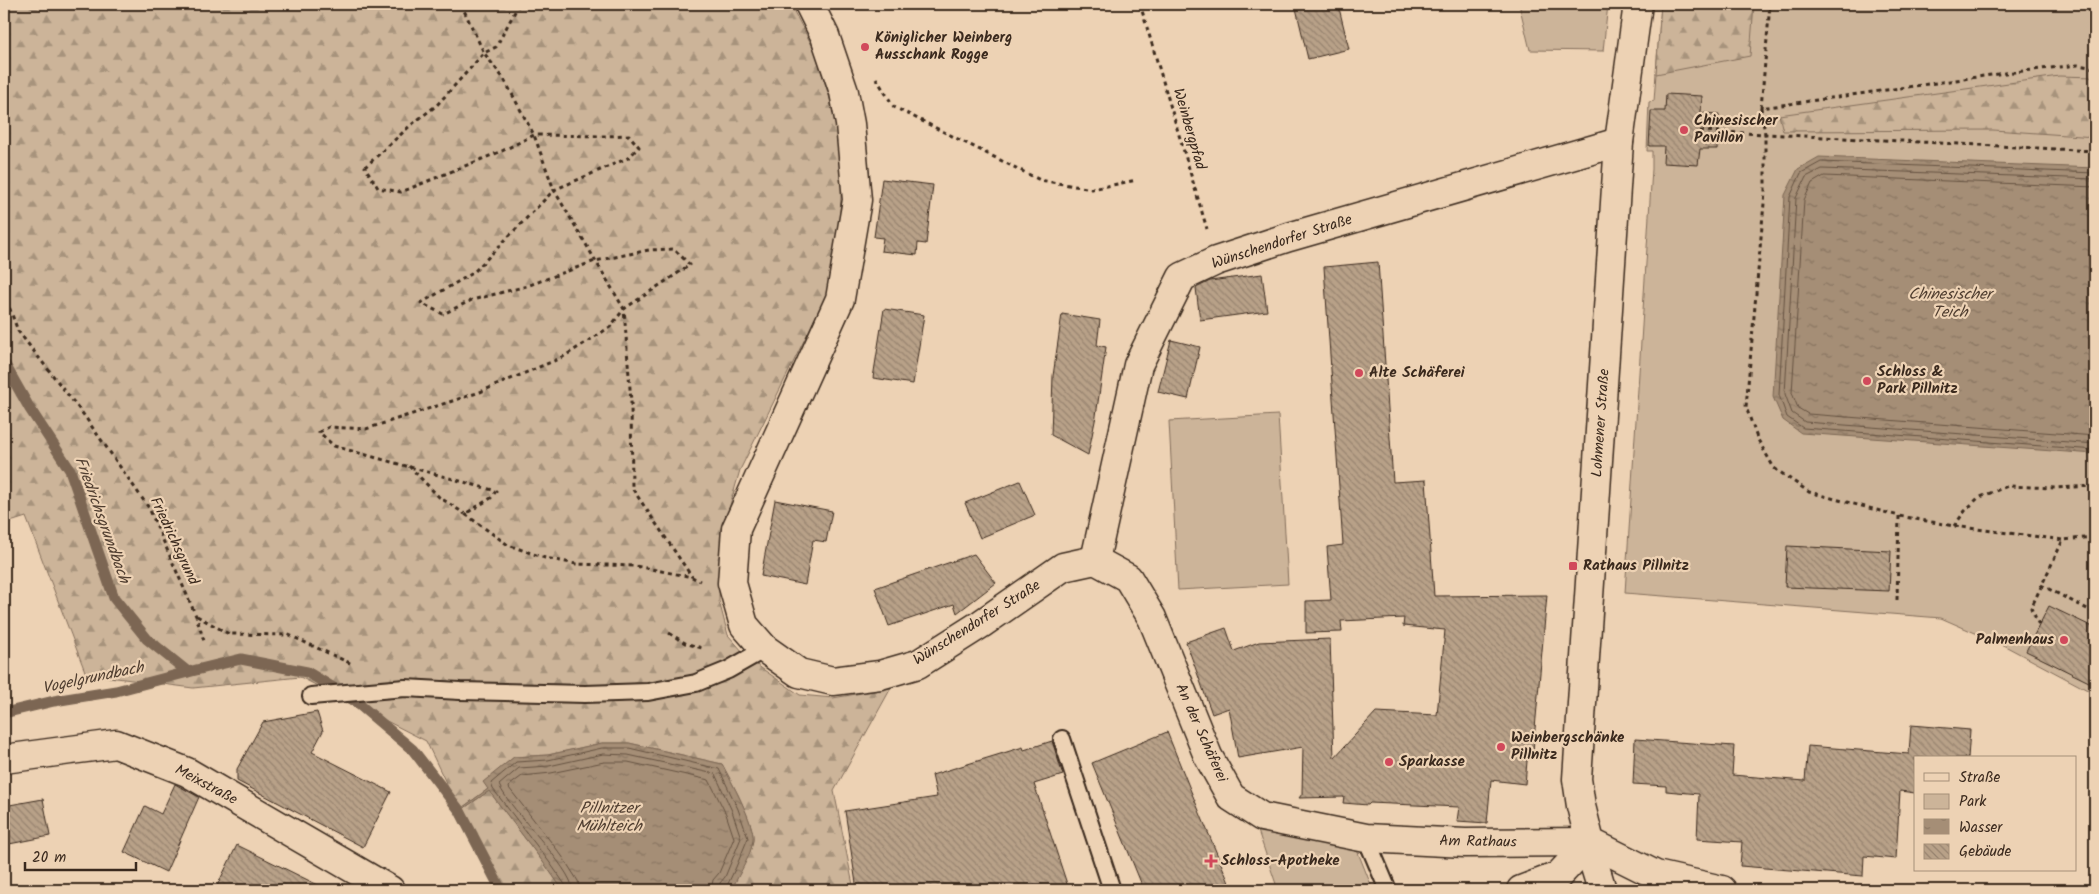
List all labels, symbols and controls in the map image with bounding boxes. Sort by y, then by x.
place label: Königlicher Weinberg Ausschank Rogge [875,26,1012,67]
marker: Königlicher Weinberg Ausschank Rogge [859,41,871,53]
street label: Weinbergpfad [1166,85,1212,173]
place label: Chinesischer Pavillon [1694,109,1778,150]
marker: Chinesischer Pavillon [1678,124,1690,136]
street label: Wünschendorfer Straße [1209,208,1356,276]
water label: Chinesischer Teich [1908,282,1995,325]
place label: Schloss & Park Pillnitz [1877,360,1958,401]
place label: Alte Schäferei [1369,361,1466,385]
marker: Alte Schäferei [1353,367,1365,379]
street label: Lohmener Straße [1585,368,1617,478]
marker: Schloss & Park Pillnitz [1861,375,1873,387]
water label: Friedrichsgrundbach [68,453,137,588]
street label: Friedrichsgrund [143,493,205,590]
place label: Rathaus Pillnitz [1583,554,1689,578]
marker: Rathaus Pillnitz [1567,560,1579,572]
street label: Wünschendorfer Straße [908,574,1046,672]
place label: Palmenhaus [1976,628,2054,652]
marker: Palmenhaus [2058,634,2070,646]
water label: Vogelgrundbach [40,655,147,701]
street label: An der Schäferei [1169,680,1234,788]
place label: Weinbergschänke Pillnitz [1511,726,1625,767]
marker: Weinbergschänke Pillnitz [1495,741,1507,753]
place label: Sparkasse [1399,750,1465,774]
marker: Sparkasse [1383,756,1395,768]
legend [1914,756,2076,872]
street label: Meixstraße [170,758,242,812]
text: Straße [1959,766,2001,790]
text: Park [1959,790,1987,814]
water label: Pillnitzer Mühlteich [576,796,643,839]
text: Wasser [1959,816,2003,840]
street label: Am Rathaus [1439,829,1517,855]
scale bar [25,839,136,871]
text: Gebäude [1959,840,2012,864]
text: 20 m [32,846,66,870]
place label: Schloss-Apotheke [1221,849,1340,873]
marker: Schloss-Apotheke [1205,855,1217,867]

